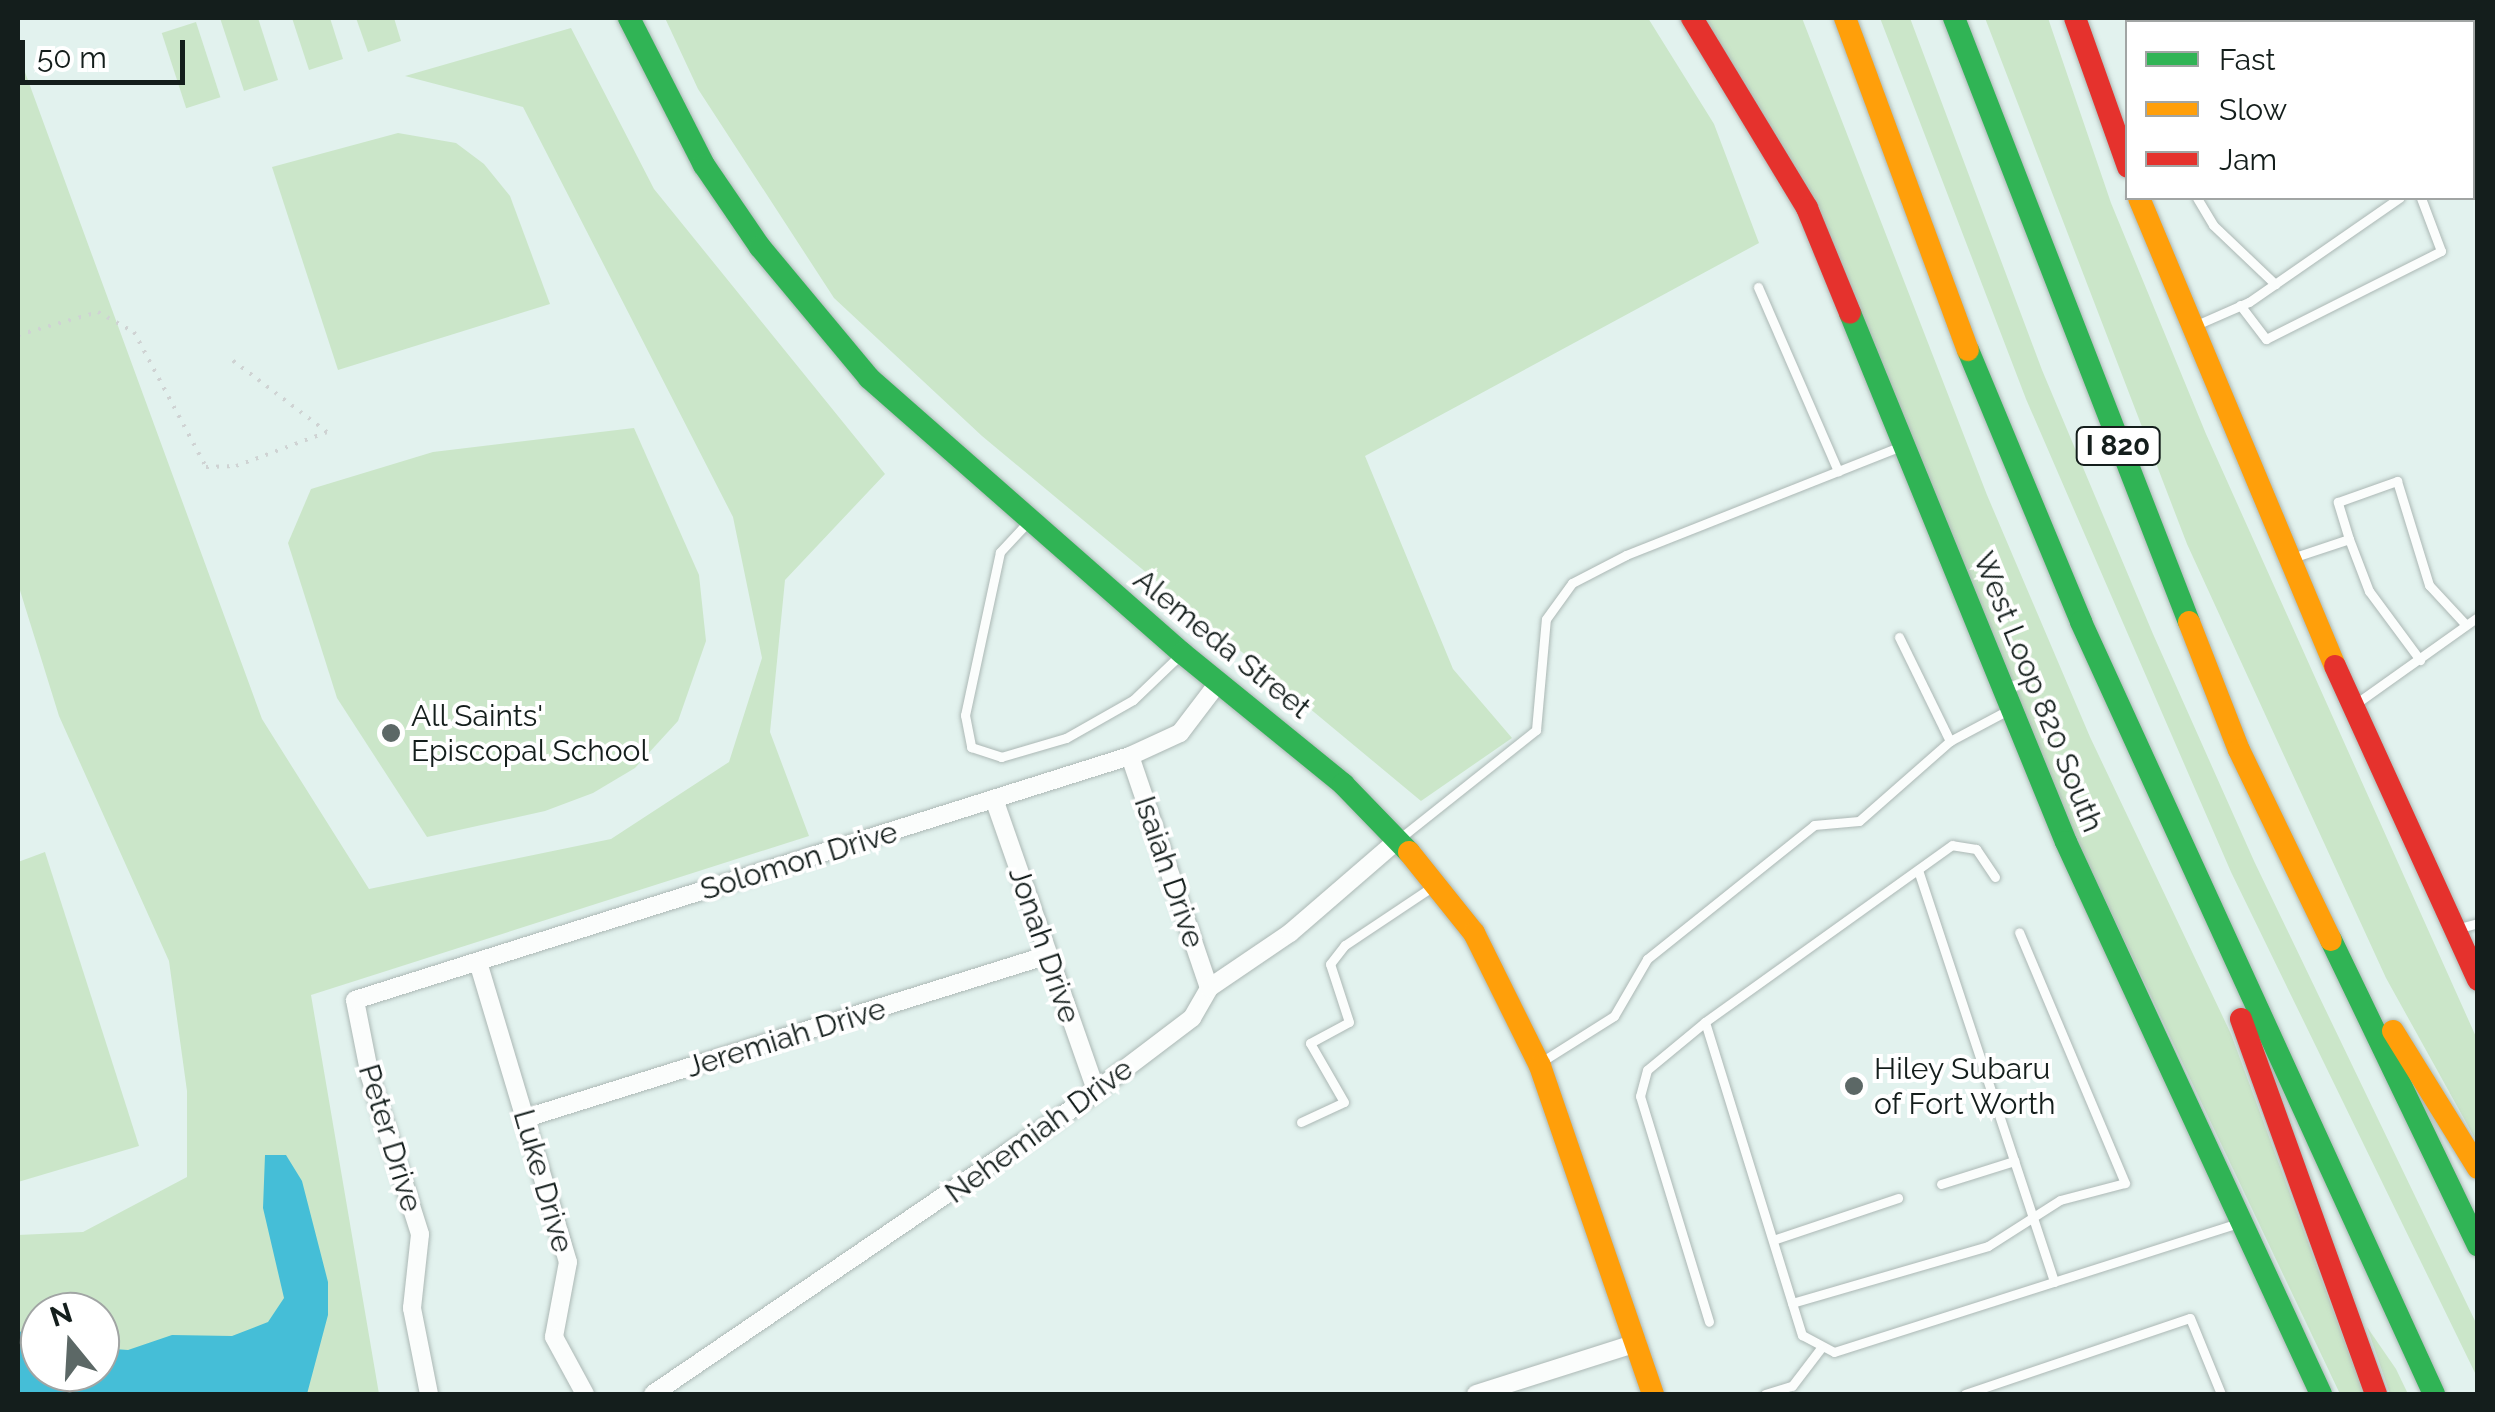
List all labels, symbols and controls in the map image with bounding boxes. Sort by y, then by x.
scale bar [25,20,190,82]
legend [2125,20,2475,200]
text: 50 m [37,40,107,75]
text: Fast [2219,42,2276,77]
text: Slow [2219,92,2287,127]
text: Jam [2219,142,2277,177]
road number: I 820 [2076,423,2160,469]
street label: West Loop 820 South [1965,547,2111,837]
street label: Alemeda Street [1126,562,1318,726]
place label: All Saints' Episcopal School [411,698,650,768]
marker: All Saints' Episcopal School [380,722,402,744]
street label: Isaiah Drive [1126,792,1212,952]
street label: Solomon Drive [696,814,902,908]
street label: Jonah Drive [1001,862,1087,1028]
street label: Jeremiah Drive [682,991,890,1085]
street label: Nehemiah Drive [938,1051,1140,1211]
place label: Hiley Subaru of Fort Worth [1874,1051,2057,1122]
street label: Peter Drive [350,1060,430,1216]
marker: Hiley Subaru of Fort Worth [1843,1075,1865,1097]
street label: Luke Drive [505,1105,581,1257]
north arrow [20,1292,120,1392]
text: N [46,1296,76,1334]

